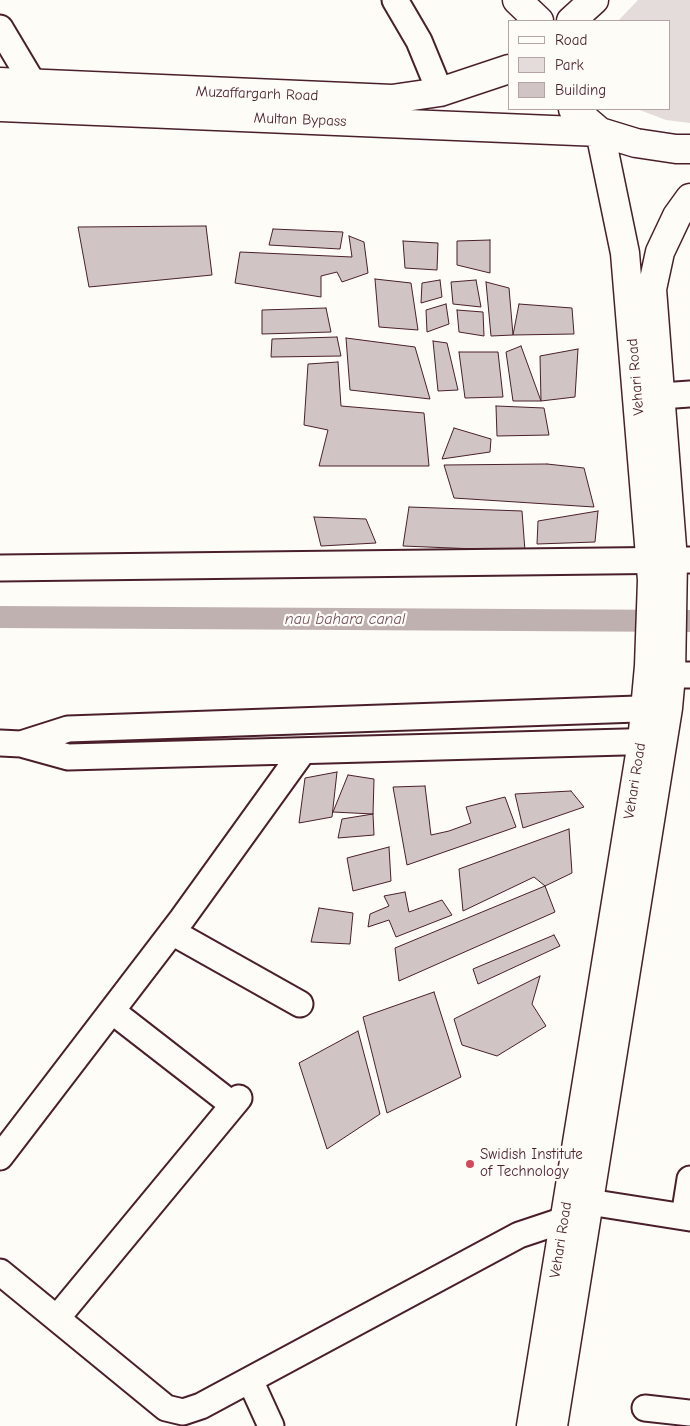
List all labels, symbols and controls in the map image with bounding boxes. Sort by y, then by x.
legend [508,20,670,110]
text: Road [555,31,587,49]
text: Park [555,56,584,74]
text: Building [555,81,606,99]
street label: Muzaffargarh Road [195,83,319,105]
street label: Multan Bypass [253,109,347,131]
street label: Vehari Road [624,338,648,416]
water label: nau bahara canal [285,609,405,629]
street label: Vehari Road [620,741,650,821]
place label: Swidish Institute of Technology [480,1146,583,1181]
marker: Swidish Institute of Technology [464,1158,476,1170]
street label: Vehari Road [546,1200,576,1280]

